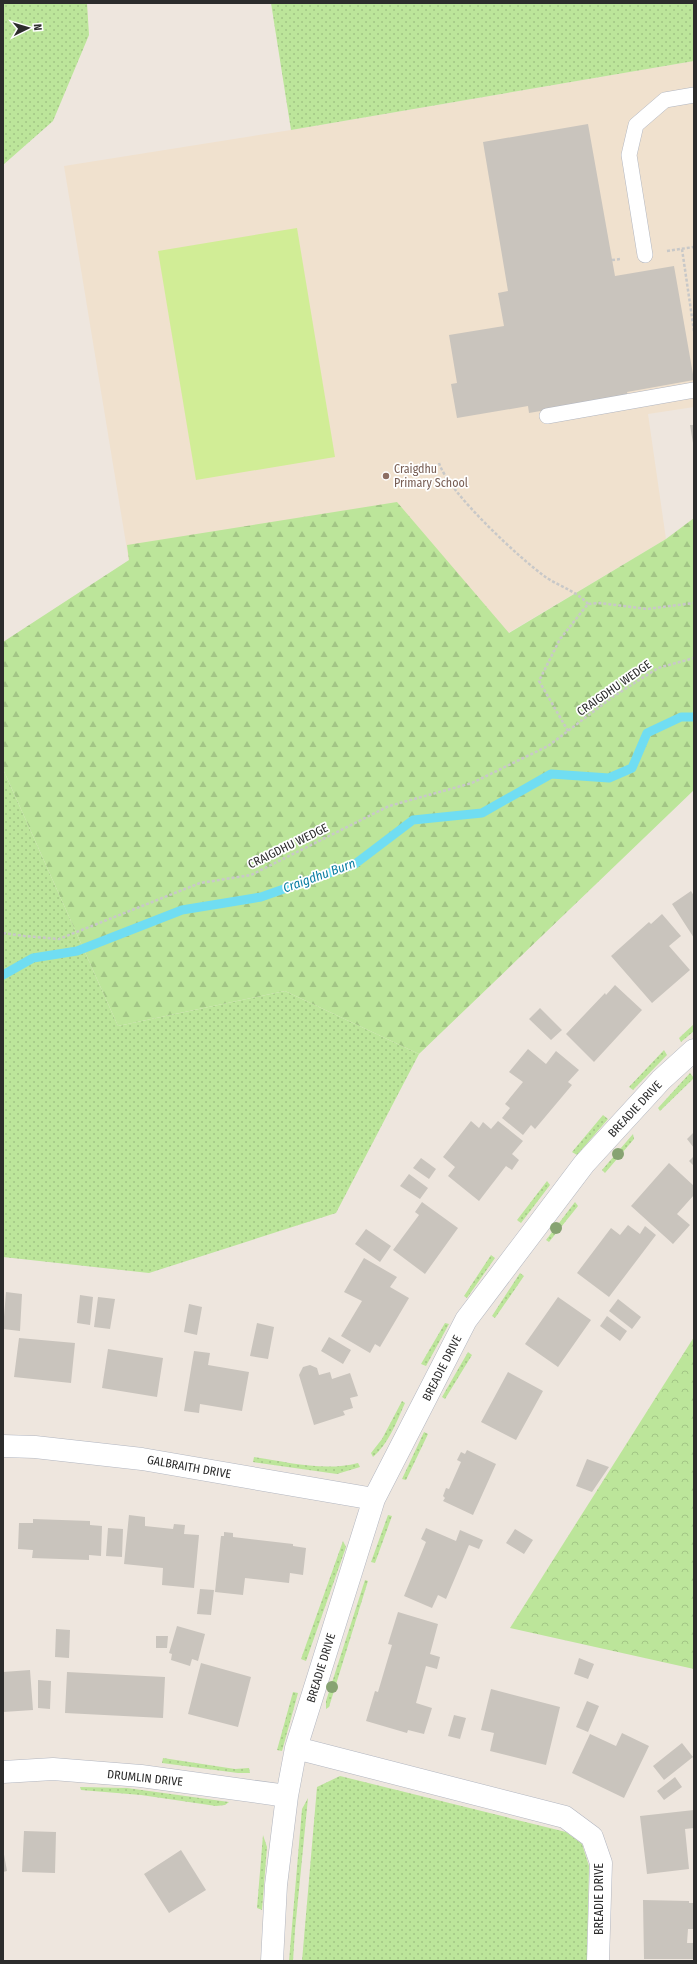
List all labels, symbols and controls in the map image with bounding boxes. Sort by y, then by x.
north arrow [8,8,48,48]
text: N [31,23,44,31]
place label: Craigdhu Primary School [394,462,468,490]
marker: Craigdhu Primary School [381,471,391,481]
street label: CRAIGDHU WEDGE [574,657,654,719]
street label: CRAIGDHU WEDGE [246,820,331,871]
water label: Craigdhu Burn [281,855,358,896]
street label: BREADIE DRIVE [605,1078,665,1140]
street label: BREADIE DRIVE [419,1332,465,1403]
street label: GALBRAITH DRIVE [146,1453,232,1481]
street label: BREADIE DRIVE [304,1631,338,1704]
street label: DRUMLIN DRIVE [106,1767,184,1789]
street label: BREADIE DRIVE [592,1863,606,1935]

